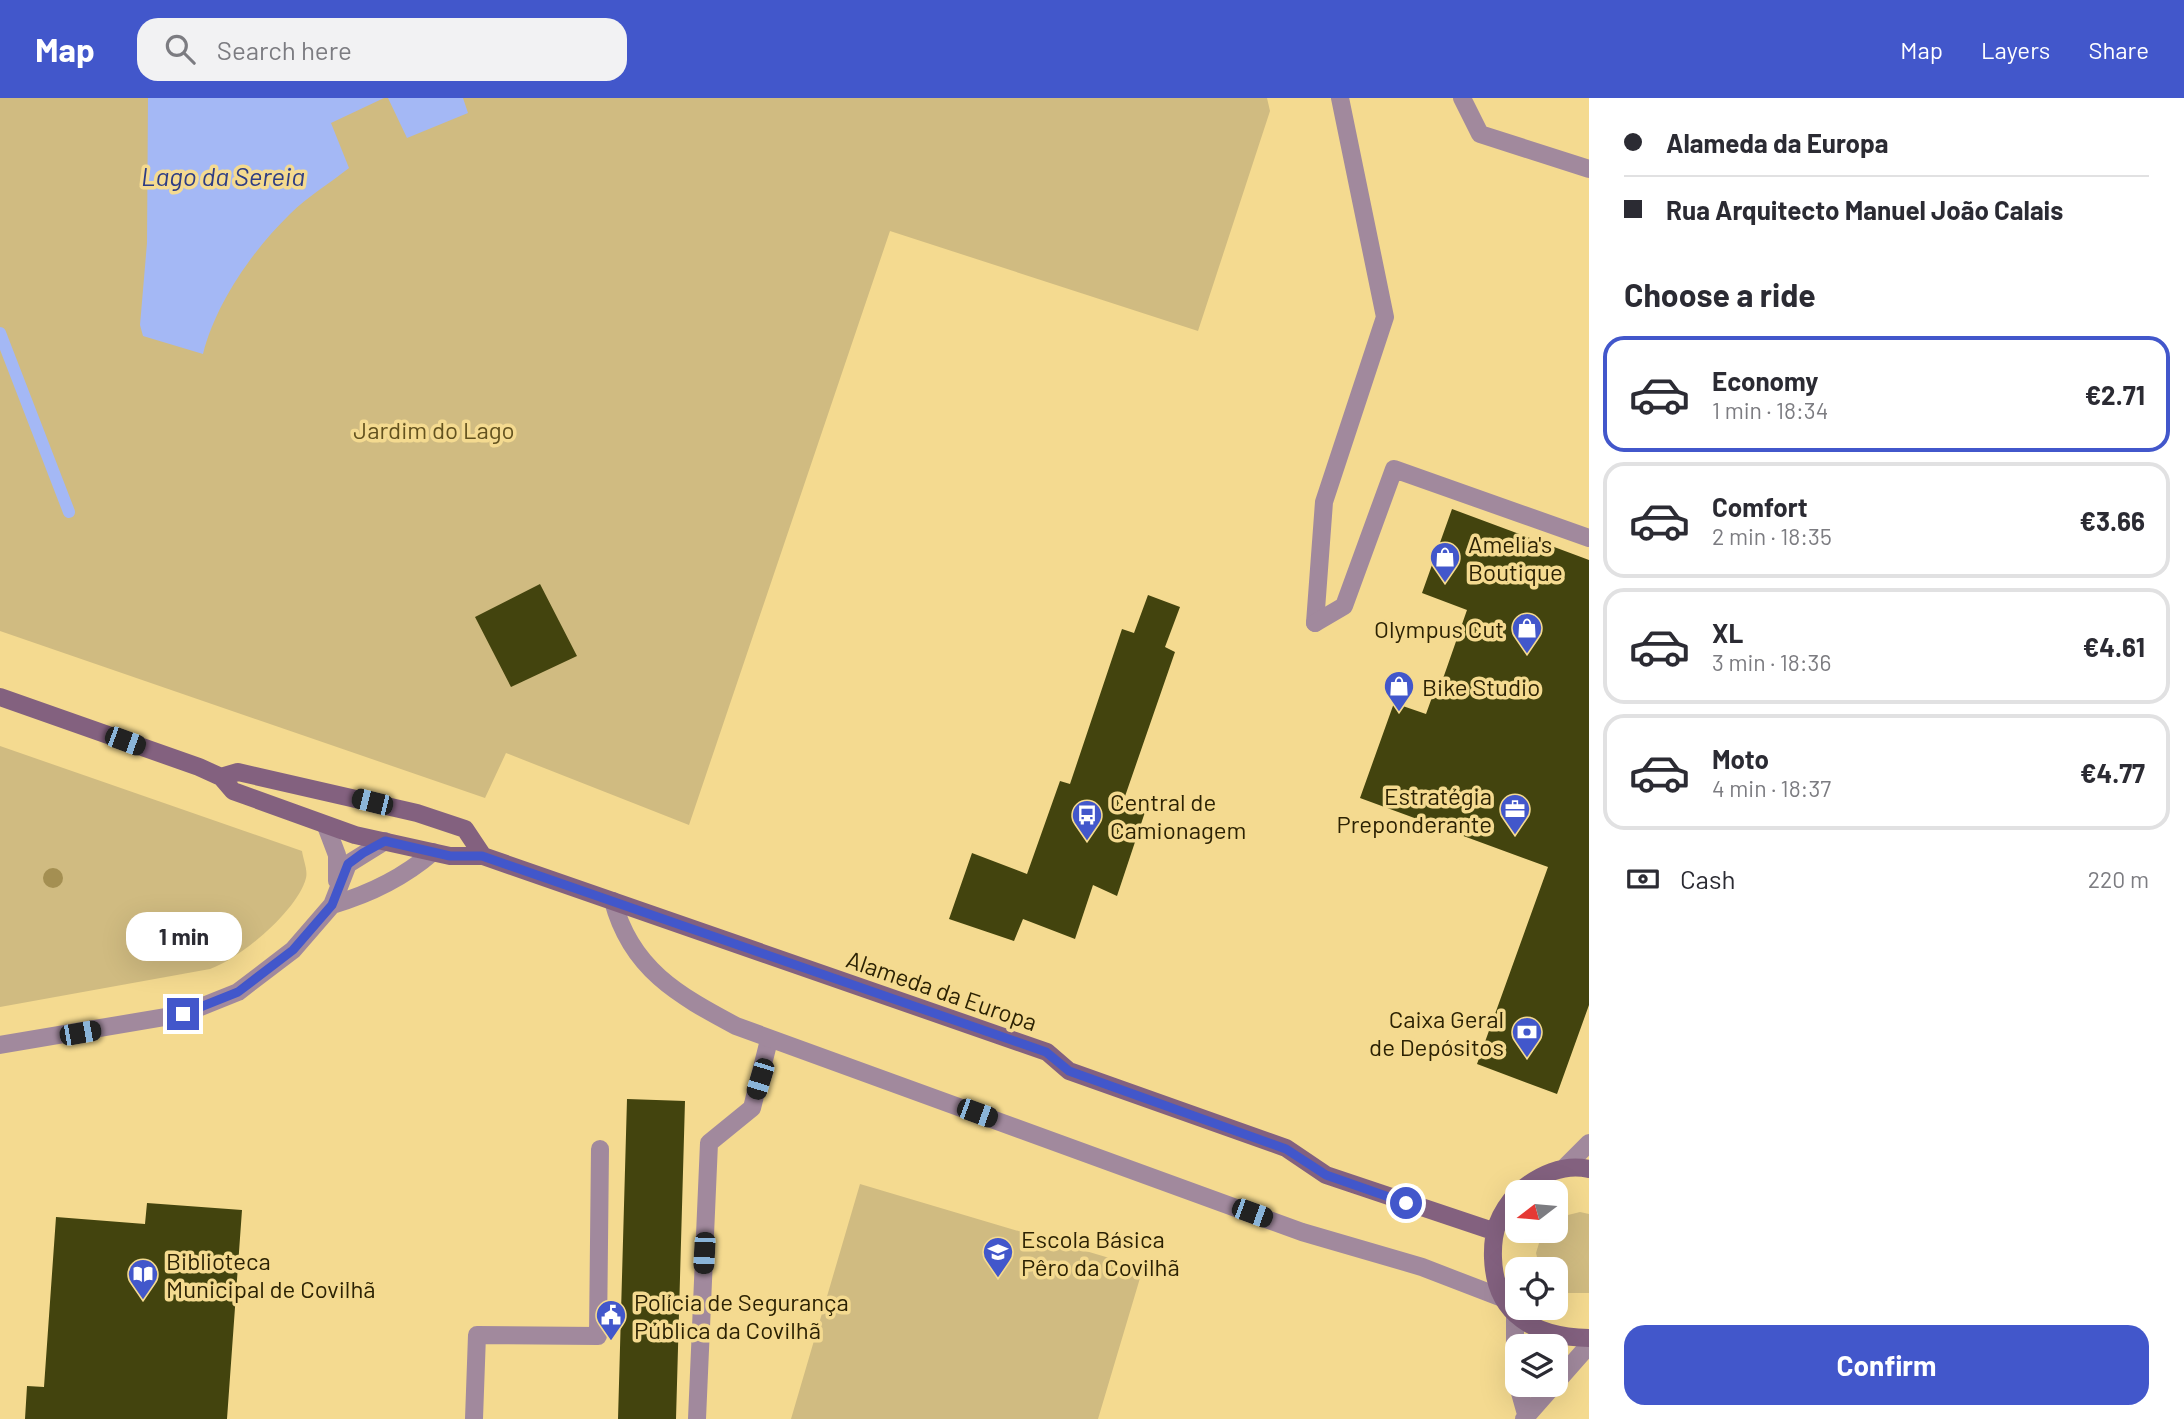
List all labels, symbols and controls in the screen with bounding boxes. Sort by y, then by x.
search box [137,18,627,81]
text: Map [35,29,95,69]
icon: search [161,30,199,68]
text: Search here [217,34,352,65]
text: Map [1900,35,1943,64]
text: Layers [1981,35,2050,64]
text: Share [2088,35,2149,64]
text: Alameda da Europa [1666,127,1889,158]
water label: Lago da Sereia [141,160,305,191]
text: Rua Arquitecto Manuel João Calais [1666,194,2063,225]
text: Choose a ride [1624,275,1816,313]
icon: car [1628,363,1691,426]
text: Economy [1712,365,1818,396]
text: €2.71 [2085,379,2145,410]
text: 1 min · 18:34 [1712,396,1828,424]
park label: Jardim do Lago [353,415,515,444]
icon: car [1628,489,1691,552]
text: Comfort [1712,491,1808,522]
text: €3.66 [2080,505,2145,536]
text: 2 min · 18:35 [1712,522,1832,550]
place label: Amelia's Boutique [1468,529,1563,586]
shop icon: Amelia's Boutique [1428,540,1462,584]
shop icon: Olympus Cut [1510,611,1544,655]
place label: Olympus Cut [1374,614,1504,643]
icon: car [1628,615,1691,678]
text: XL [1712,617,1743,648]
text: €4.61 [2083,631,2145,662]
text: 3 min · 18:36 [1712,648,1831,676]
shop icon: Bike Studio [1382,669,1416,713]
place label: Bike Studio [1422,672,1540,701]
car [102,724,149,758]
icon: car [1628,741,1691,804]
text: Moto [1712,743,1769,774]
text: €4.77 [2080,757,2145,788]
text: 4 min · 18:37 [1712,774,1831,802]
place label: Estratégia Preponderante [1337,781,1492,838]
car [350,787,395,817]
place label: Central de Camionagem [1110,787,1246,844]
office icon: Estratégia Preponderante [1498,792,1532,836]
bus stop icon: Central de Camionagem [1070,798,1104,842]
icon: cash [1624,860,1662,898]
text: Cash [1680,863,1735,894]
text: 220 m [2088,865,2149,893]
callout: 1 min [125,912,241,962]
text: 1 min [159,922,209,950]
street label: Alameda da Europa [843,944,1041,1036]
route end [167,998,199,1030]
place label: Caixa Geral de Depósitos [1369,1004,1504,1061]
bank icon: Caixa Geral de Depósitos [1510,1015,1544,1059]
car [58,1019,103,1047]
car [744,1056,777,1102]
car [954,1096,1001,1130]
north arrow [1505,1180,1568,1242]
map controls [1505,1180,1568,1397]
route start [1390,1187,1422,1219]
car [1229,1196,1276,1230]
place label: Escola Básica Pêro da Covilhã [1021,1224,1180,1281]
car [693,1231,716,1275]
school or university icon: Escola Básica Pêro da Covilhã [981,1235,1015,1279]
place label: Biblioteca Municipal de Covilhã [166,1246,376,1303]
library icon: Biblioteca Municipal de Covilhã [126,1257,160,1301]
button: locate [1505,1257,1568,1320]
place label: Polícia de Segurança Pública da Covilhã [634,1287,849,1344]
public building icon: Polícia de Segurança Pública da Covilhã [594,1298,628,1342]
button: Confirm [1624,1325,2149,1405]
button: layers [1505,1334,1568,1397]

